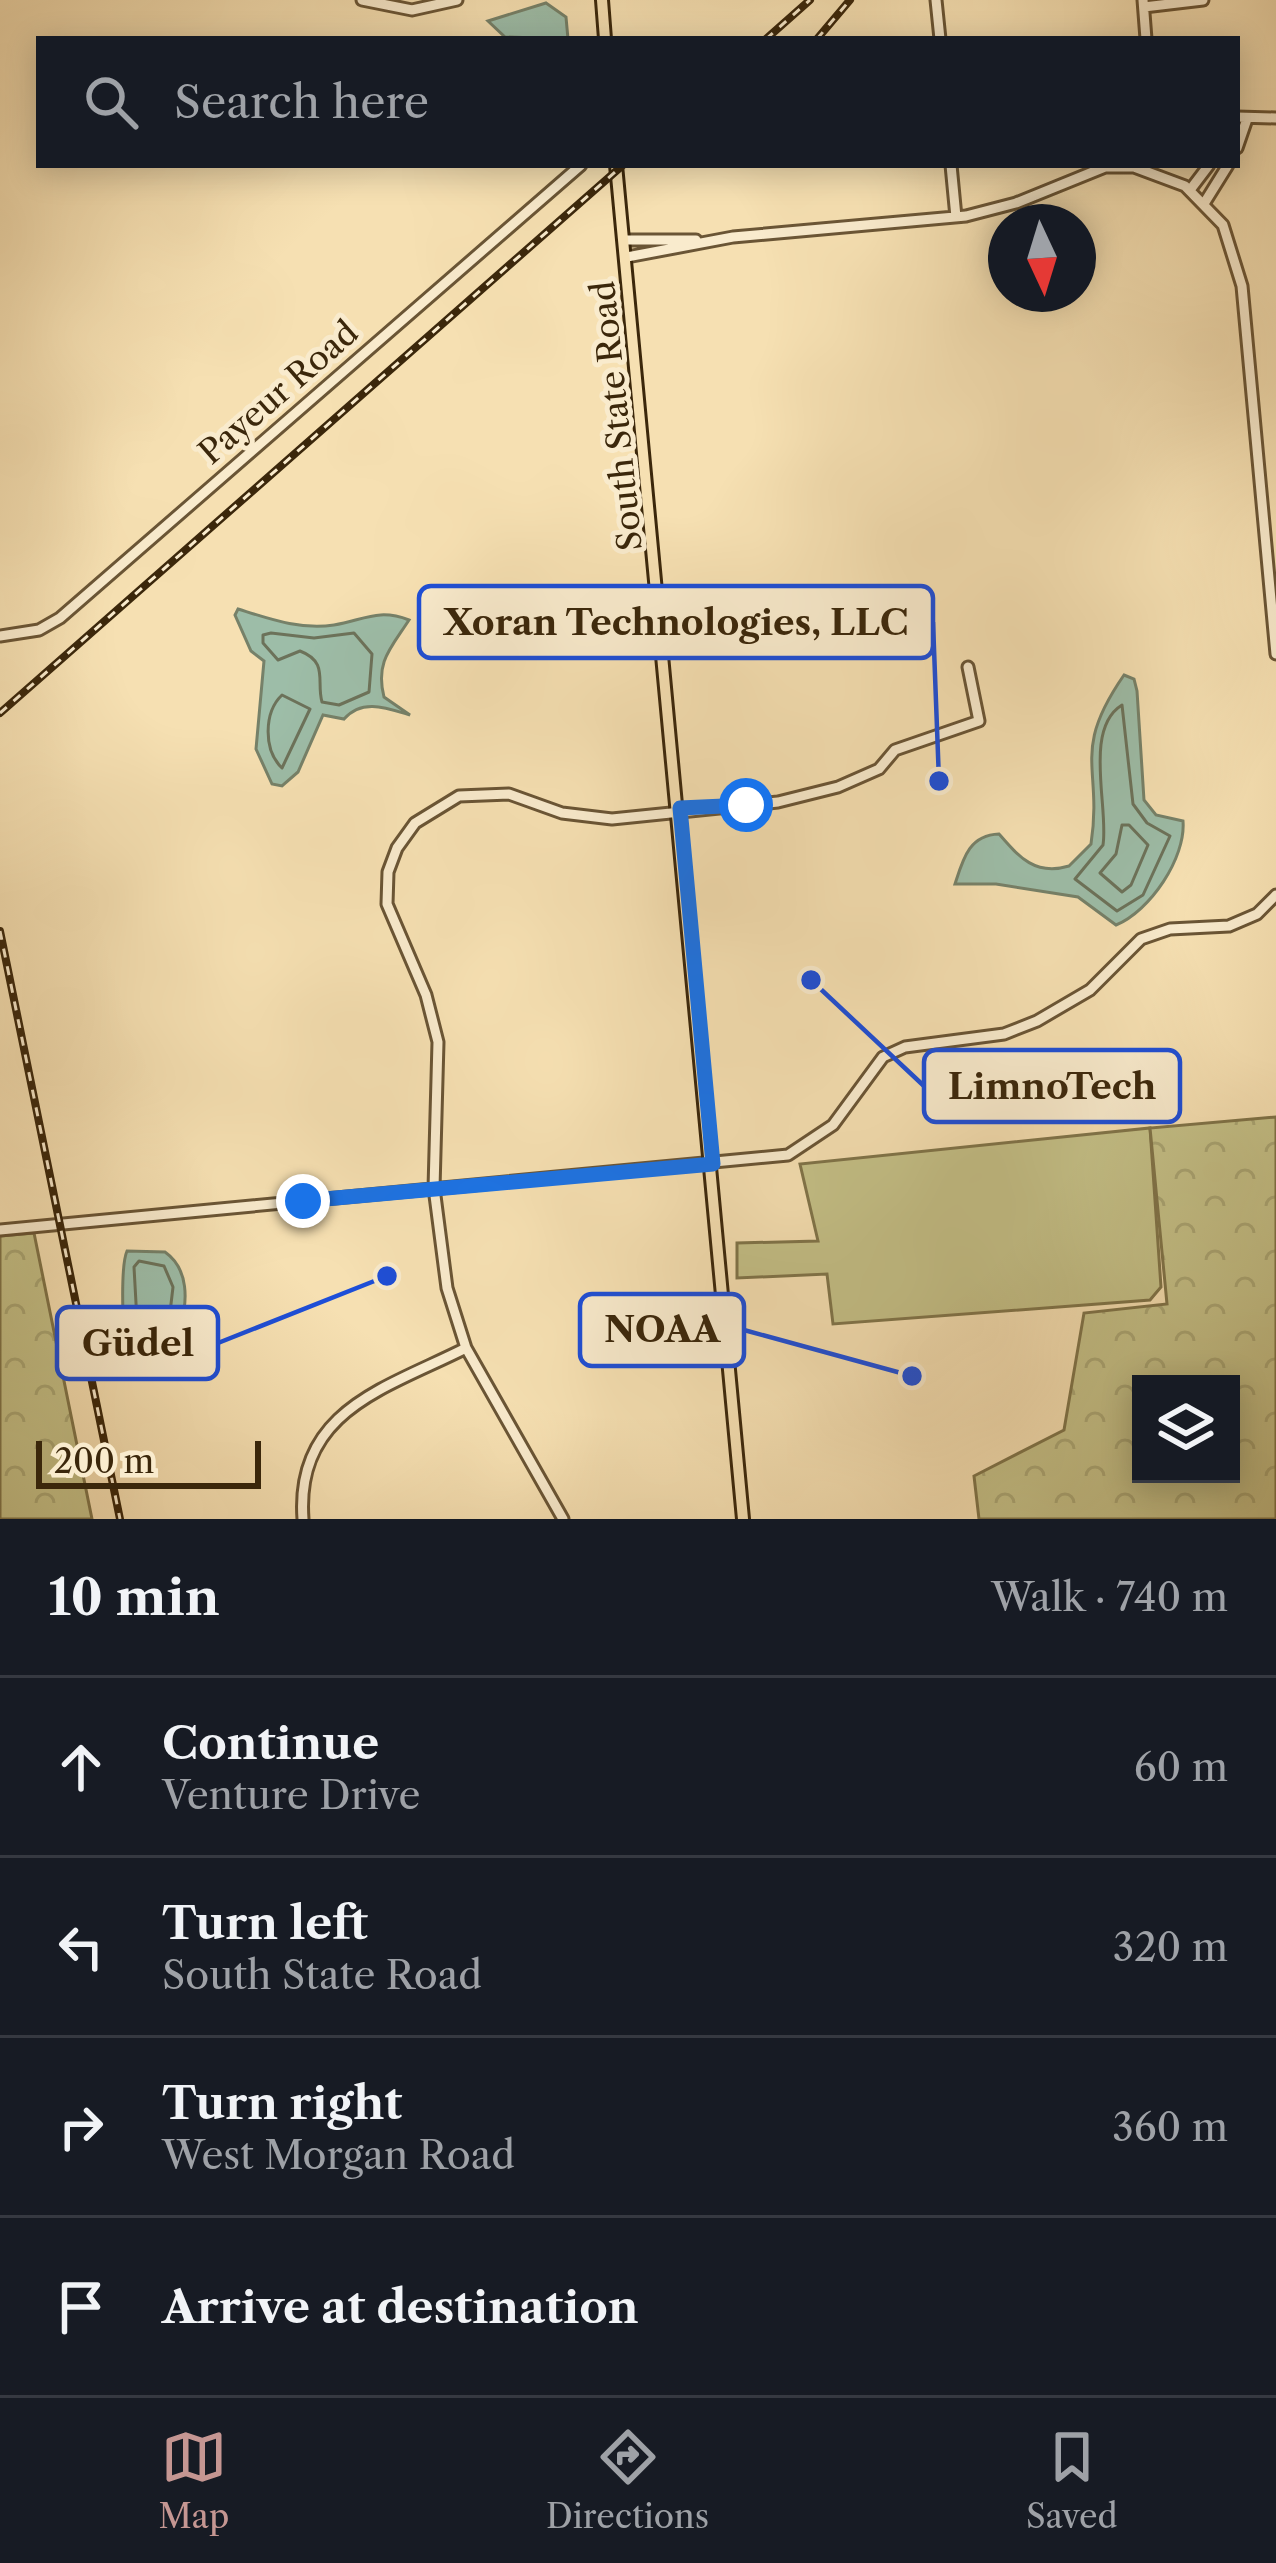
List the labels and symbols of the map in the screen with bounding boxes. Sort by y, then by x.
north arrow [988,204,1096,312]
street label: South State Road [582,279,651,553]
street label: Payeur Road [190,312,366,473]
callout: Xoran Technologies, LLC [419,586,933,658]
text: Xoran Technologies, LLC [442,600,909,644]
route start [719,778,773,832]
callout: LimnoTech [924,1050,1180,1122]
text: LimnoTech [948,1064,1157,1108]
route end [276,1174,330,1228]
callout: NOAA [580,1294,744,1366]
callout: Güdel [57,1307,218,1379]
text: NOAA [604,1307,721,1351]
text: Güdel [82,1321,194,1365]
scale bar [36,1435,261,1488]

